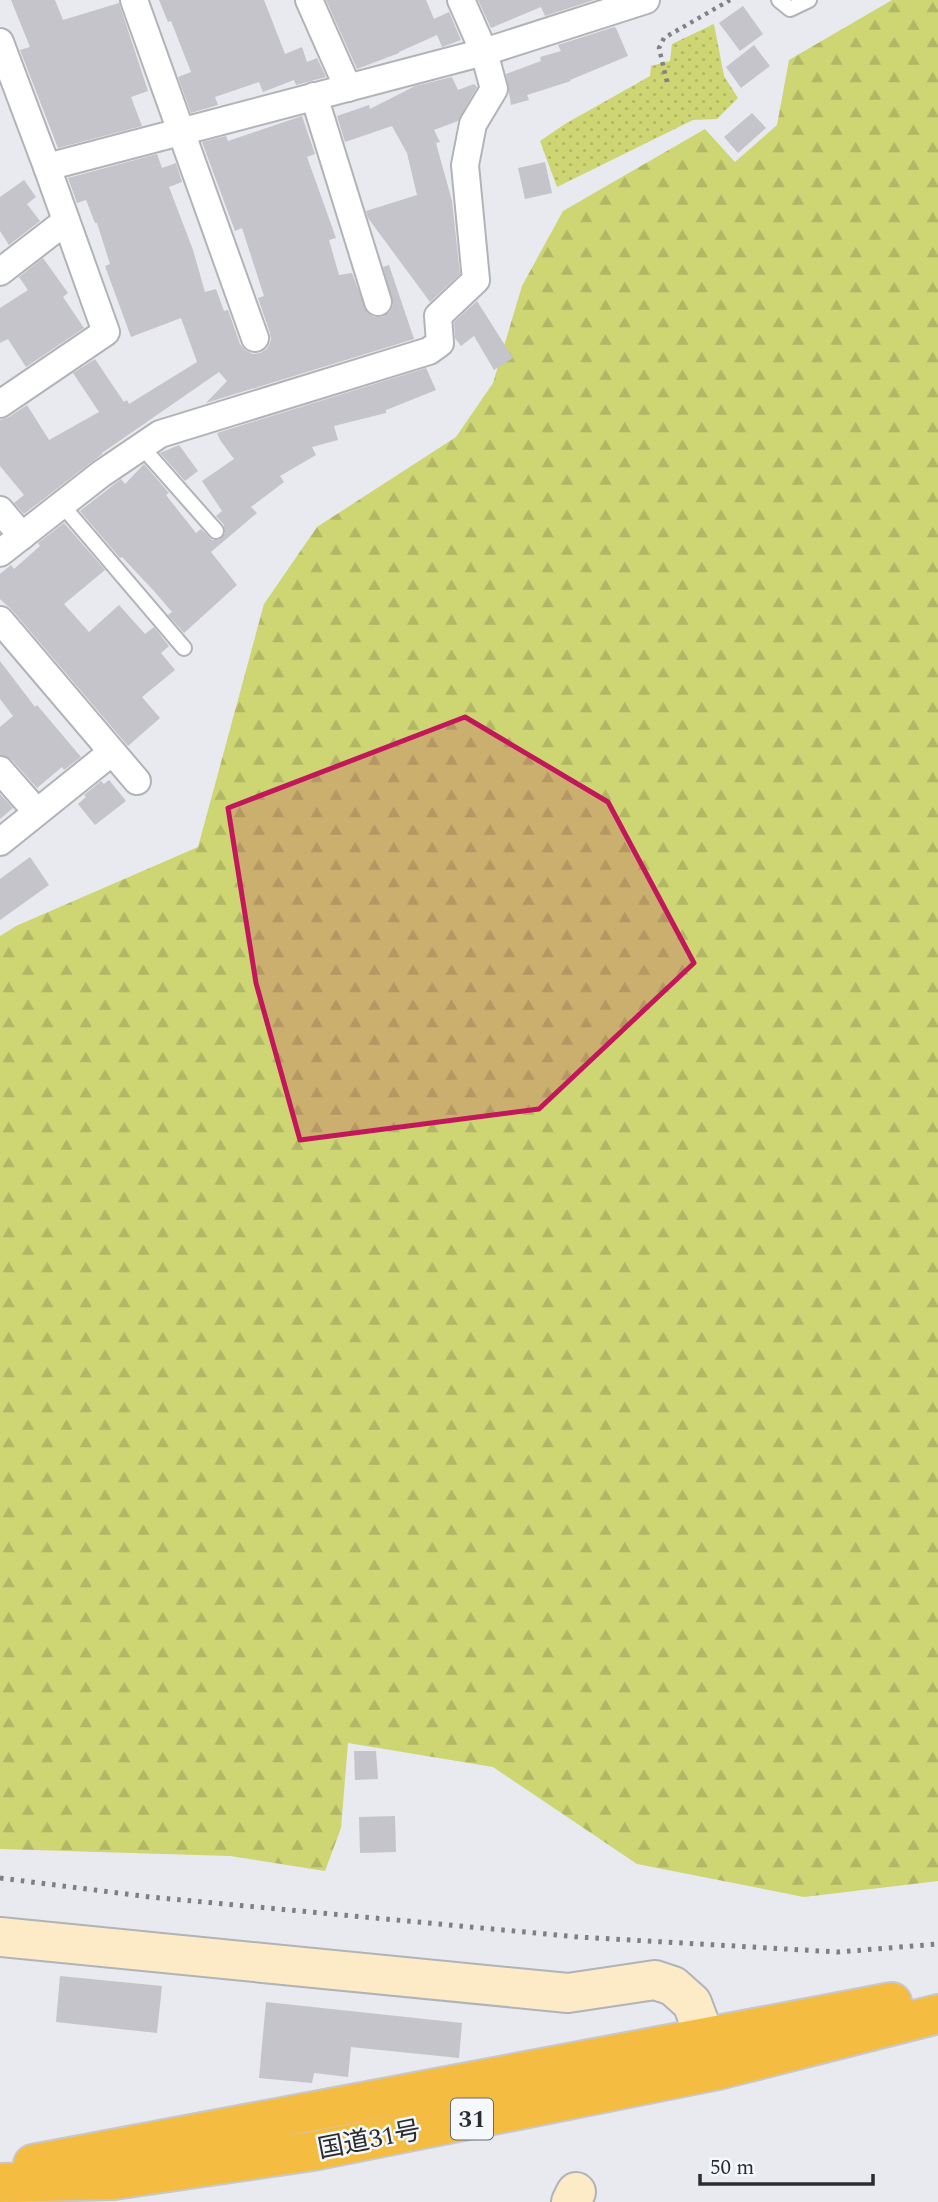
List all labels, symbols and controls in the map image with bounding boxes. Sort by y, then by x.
road number: 31 [451,2098,493,2140]
street label: 国道31号 [314,2110,424,2170]
scale bar [700,2142,873,2186]
text: 50 m [710,2152,754,2184]

